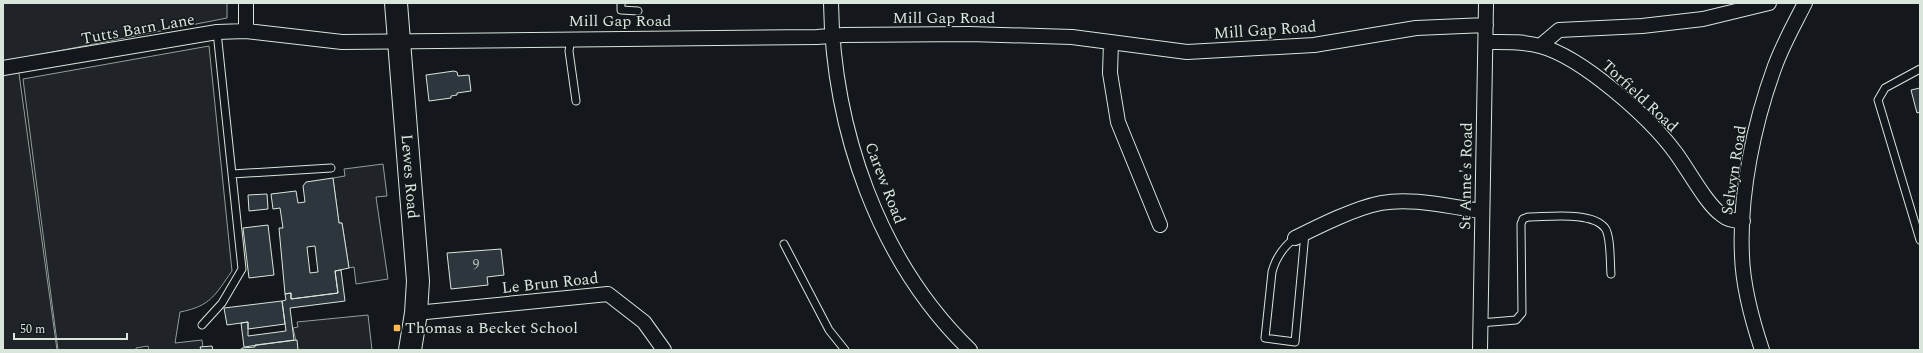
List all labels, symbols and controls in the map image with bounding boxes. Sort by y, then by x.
street label: Mill Gap Road [892,6,996,30]
street label: Tutts Barn Lane [79,7,197,51]
street label: Mill Gap Road [568,9,672,33]
street label: Mill Gap Road [1213,14,1317,46]
street label: Torfield Road [1596,54,1684,138]
street label: St Anne's Road [1453,122,1479,230]
street label: Selwyn Road [1715,123,1753,217]
street label: Lewes Road [394,133,425,220]
street label: Carew Road [858,139,912,227]
house number: 9 [473,254,480,275]
street label: Le Brun Road [500,266,600,300]
scale bar [14,315,127,341]
place label: Thomas a Becket School [405,316,578,340]
text: 50 m [20,320,45,339]
marker: Thomas a Becket School [392,323,402,333]

